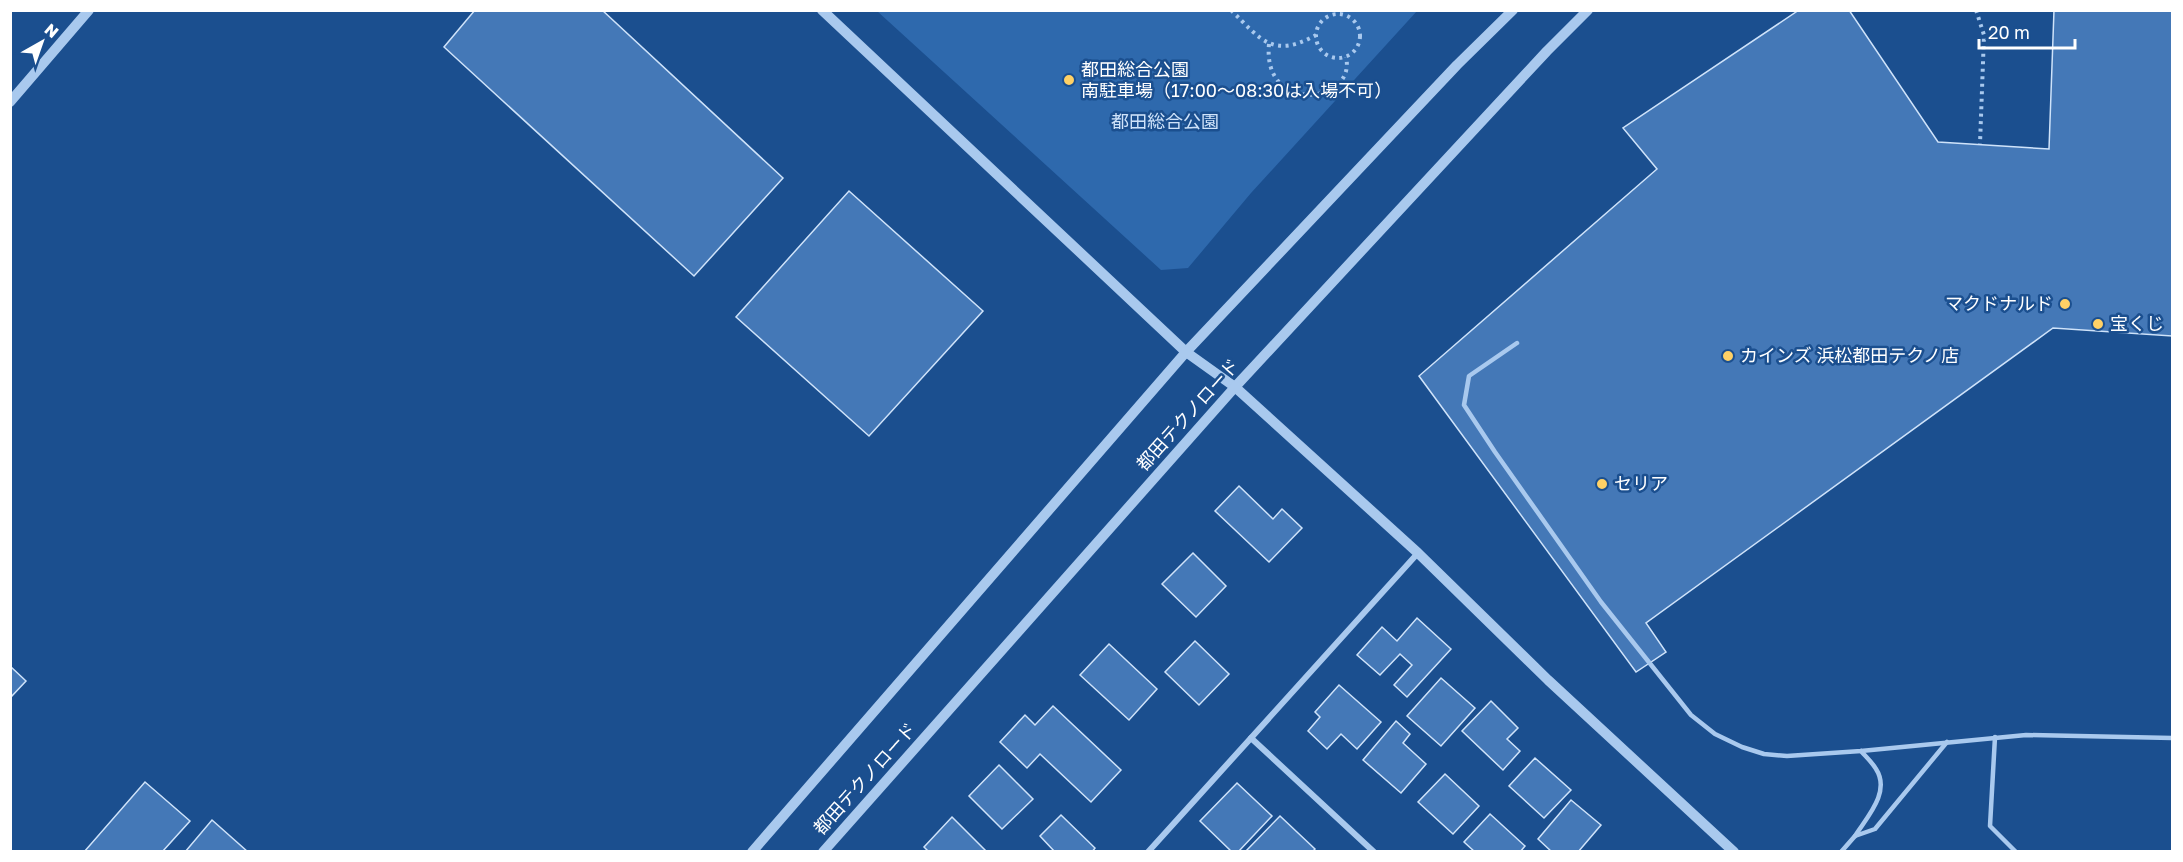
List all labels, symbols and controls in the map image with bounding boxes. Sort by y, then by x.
north arrow [12,12,72,72]
scale bar [1979,12,2075,50]
text: N [41,19,63,42]
text: 20 m [1988,21,2030,43]
place label: 都田総合公園 南駐車場（17:00～08:30は入場不可） [1081,58,1392,101]
marker: 都田総合公園 南駐車場（17:00～08:30は入場不可） [1062,73,1076,87]
park label: 都田総合公園 [1111,110,1219,132]
place label: マクドナルド [1945,292,2053,314]
marker: マクドナルド [2058,297,2072,311]
place label: 宝くじ [2110,312,2164,334]
marker: 宝くじ [2091,317,2105,331]
place label: カインズ 浜松都田テクノ店 [1740,344,1959,366]
marker: カインズ 浜松都田テクノ店 [1721,349,1735,363]
street label: 都田テクノロード [1131,354,1243,475]
place label: セリア [1614,472,1668,494]
marker: セリア [1595,477,1609,491]
street label: 都田テクノロード [808,718,920,839]

